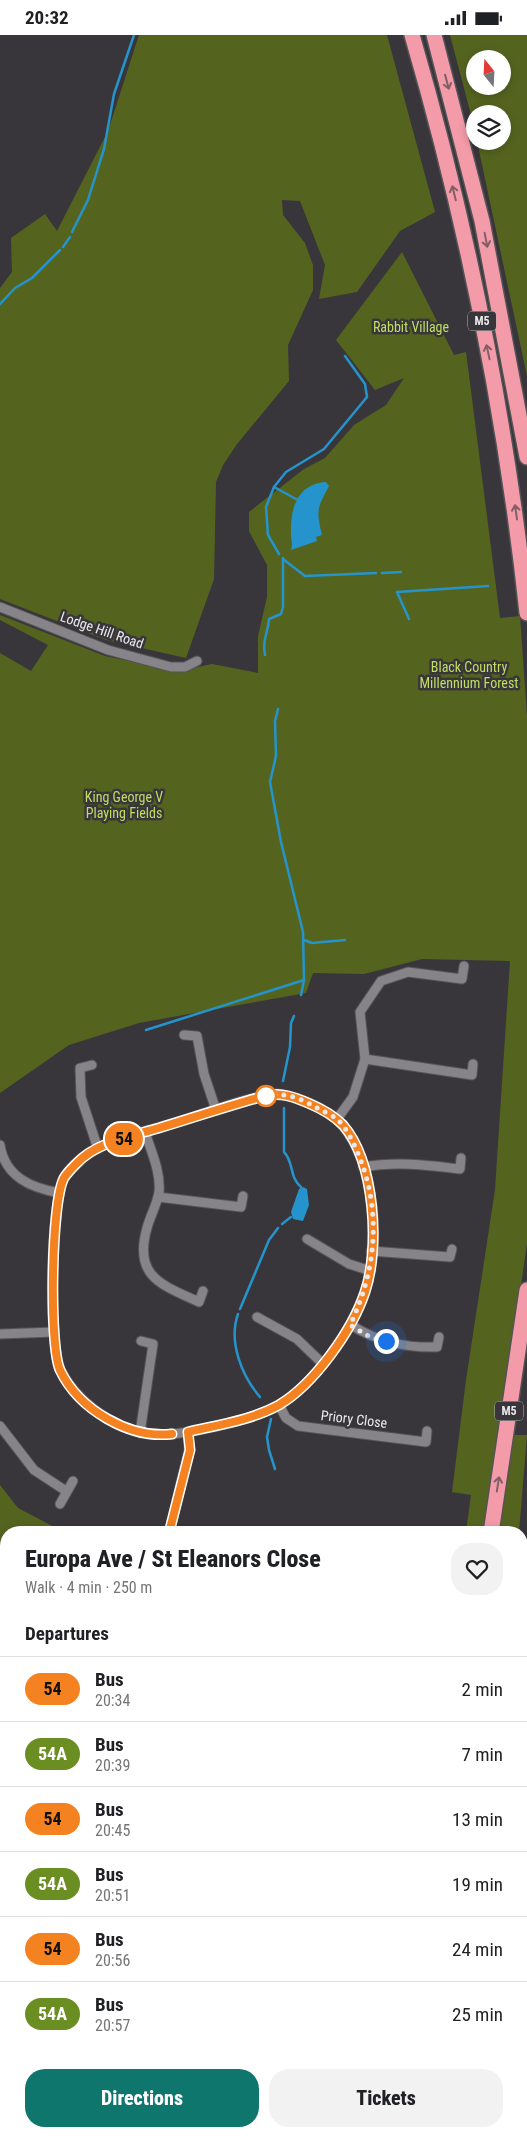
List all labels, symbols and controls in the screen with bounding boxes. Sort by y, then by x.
text: 20:32 [25,6,69,29]
north arrow [466,50,511,95]
map controls [466,50,511,150]
one-way arrow [443,74,452,90]
button: layers [466,105,511,150]
one-way arrow [448,186,458,202]
one-way arrow [481,231,491,247]
road number: M5 [468,311,496,331]
park label: Rabbit Village [373,319,450,335]
one-way arrow [483,344,493,360]
one-way arrow [511,504,521,520]
street label: Lodge Hill Road [58,608,146,652]
park label: Black Country Millennium Forest [420,659,518,691]
park label: King George V Playing Fields [85,789,163,821]
unlabelled marker [255,1085,277,1107]
line badge: 54 [102,1123,146,1155]
text: 54 [115,1128,133,1149]
your location [374,1329,399,1354]
road number: M5 [495,1401,523,1420]
street label: Priory Close [320,1407,389,1431]
one-way arrow [493,1477,503,1493]
button: heart [451,1543,503,1595]
text: Europa Ave / St Eleanors Close [25,1545,321,1573]
text: Walk · 4 min · 250 m [25,1578,152,1597]
text: Departures [25,1622,109,1645]
text: Bus [95,1668,124,1691]
text: 54 [43,1678,62,1699]
text: 2 min [461,1678,503,1701]
text: 20:34 [95,1691,130,1710]
text: Bus [95,1733,124,1756]
text: 54A [38,1743,67,1764]
text: 7 min [461,1743,503,1766]
text: 20:39 [95,1756,130,1775]
text: Bus [95,1798,124,1821]
text: 54 [43,1808,62,1829]
text: 13 min [452,1808,503,1831]
text: 20:45 [95,1821,130,1840]
text: Bus [95,1863,124,1886]
text: 54A [38,1873,67,1894]
text: 19 min [452,1873,503,1896]
text: 20:51 [95,1886,130,1905]
text: Bus [95,1928,124,1951]
text: 54 [43,1938,62,1959]
text: 24 min [452,1938,503,1961]
text: 20:56 [95,1951,130,1970]
text: Bus [95,1993,124,2016]
text: 54A [38,2003,67,2024]
text: 25 min [452,2003,503,2026]
text: 20:57 [95,2016,130,2035]
button: Directions [25,2069,259,2127]
button: Tickets [269,2069,503,2127]

